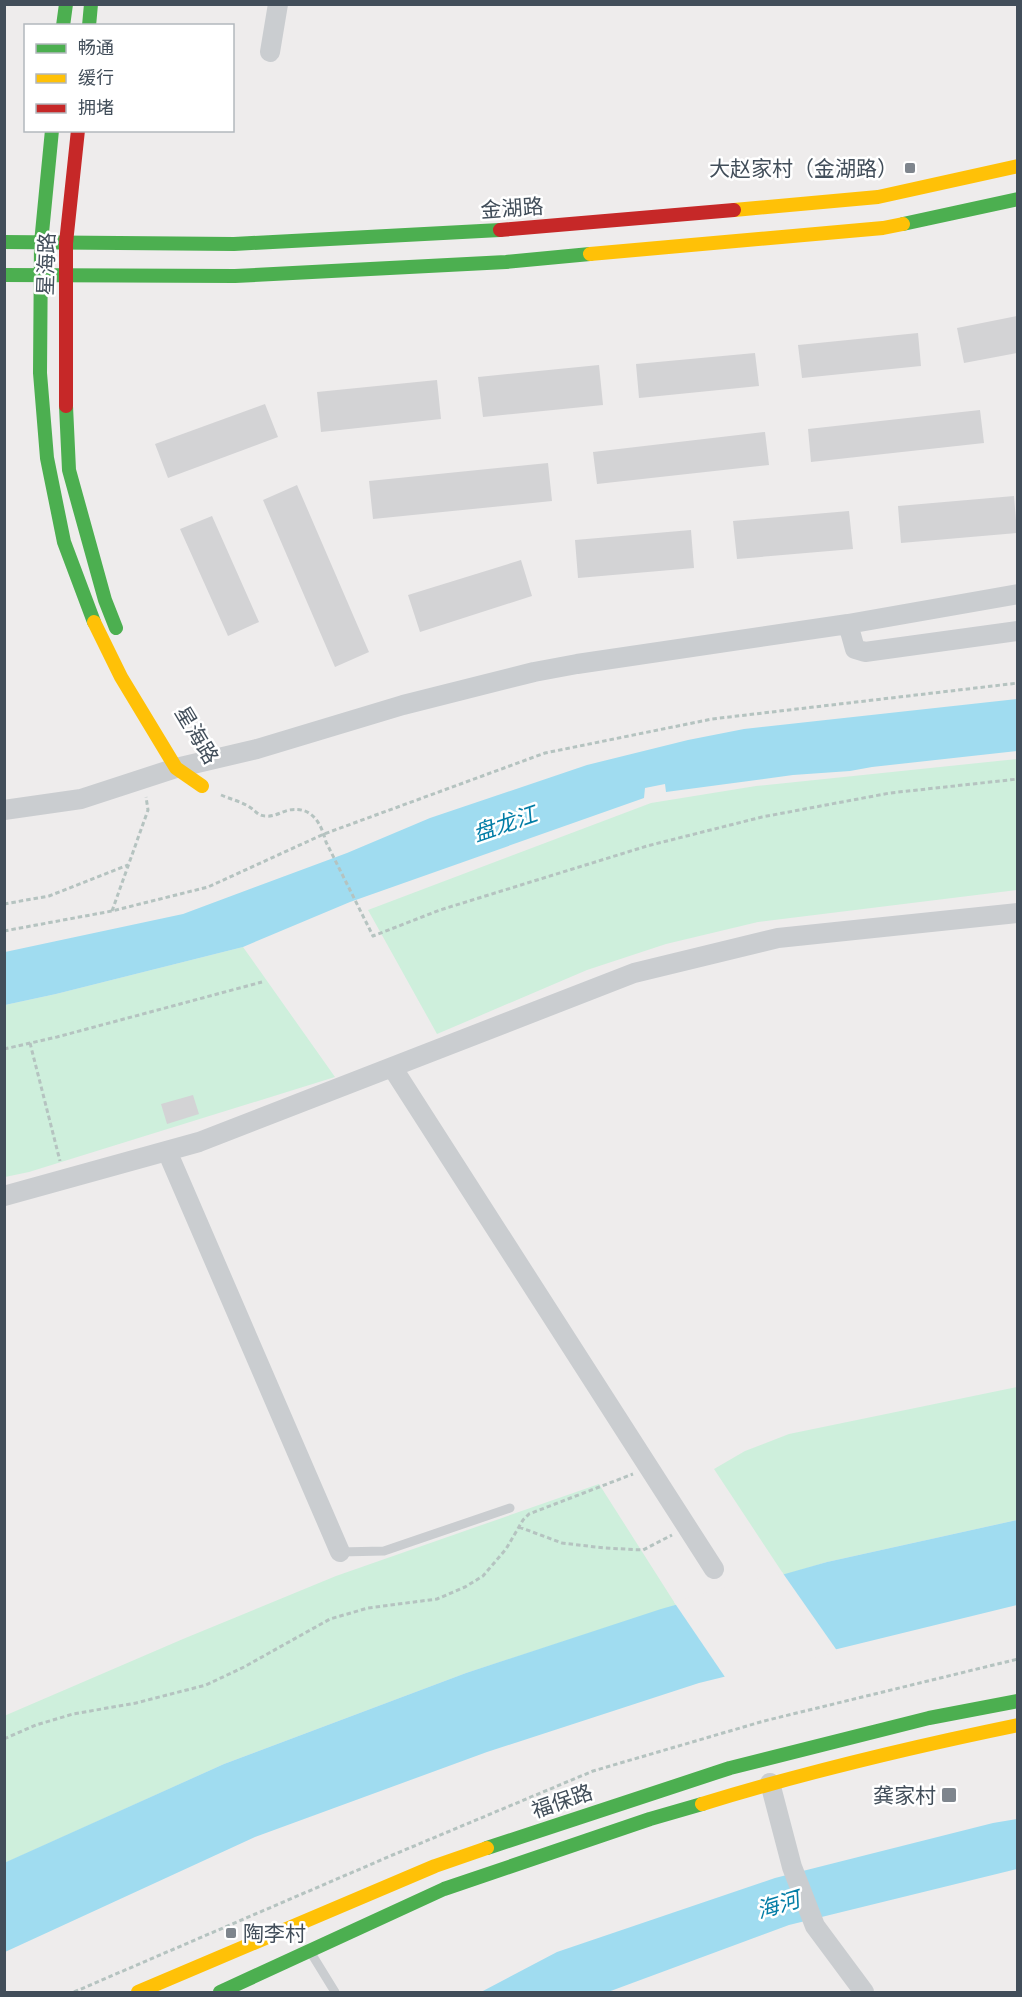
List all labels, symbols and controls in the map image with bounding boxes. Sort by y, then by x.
legend [24,24,234,132]
text: 畅通 [78,37,114,59]
text: 缓行 [78,67,114,89]
text: 拥堵 [78,97,114,119]
place label: 大赵家村（金湖路） [709,156,898,181]
marker: 大赵家村（金湖路） [903,161,917,175]
street label: 金湖路 [480,193,544,223]
street label: 星海路 [32,232,60,296]
street label: 星海路 [170,702,224,768]
water label: 盘龙江 [469,800,542,848]
street label: 福保路 [528,1779,596,1823]
place label: 龚家村 [873,1783,936,1808]
marker: 龚家村 [940,1786,958,1804]
water label: 海河 [753,1884,807,1924]
place label: 陶李村 [243,1921,306,1946]
marker: 陶李村 [224,1926,238,1940]

